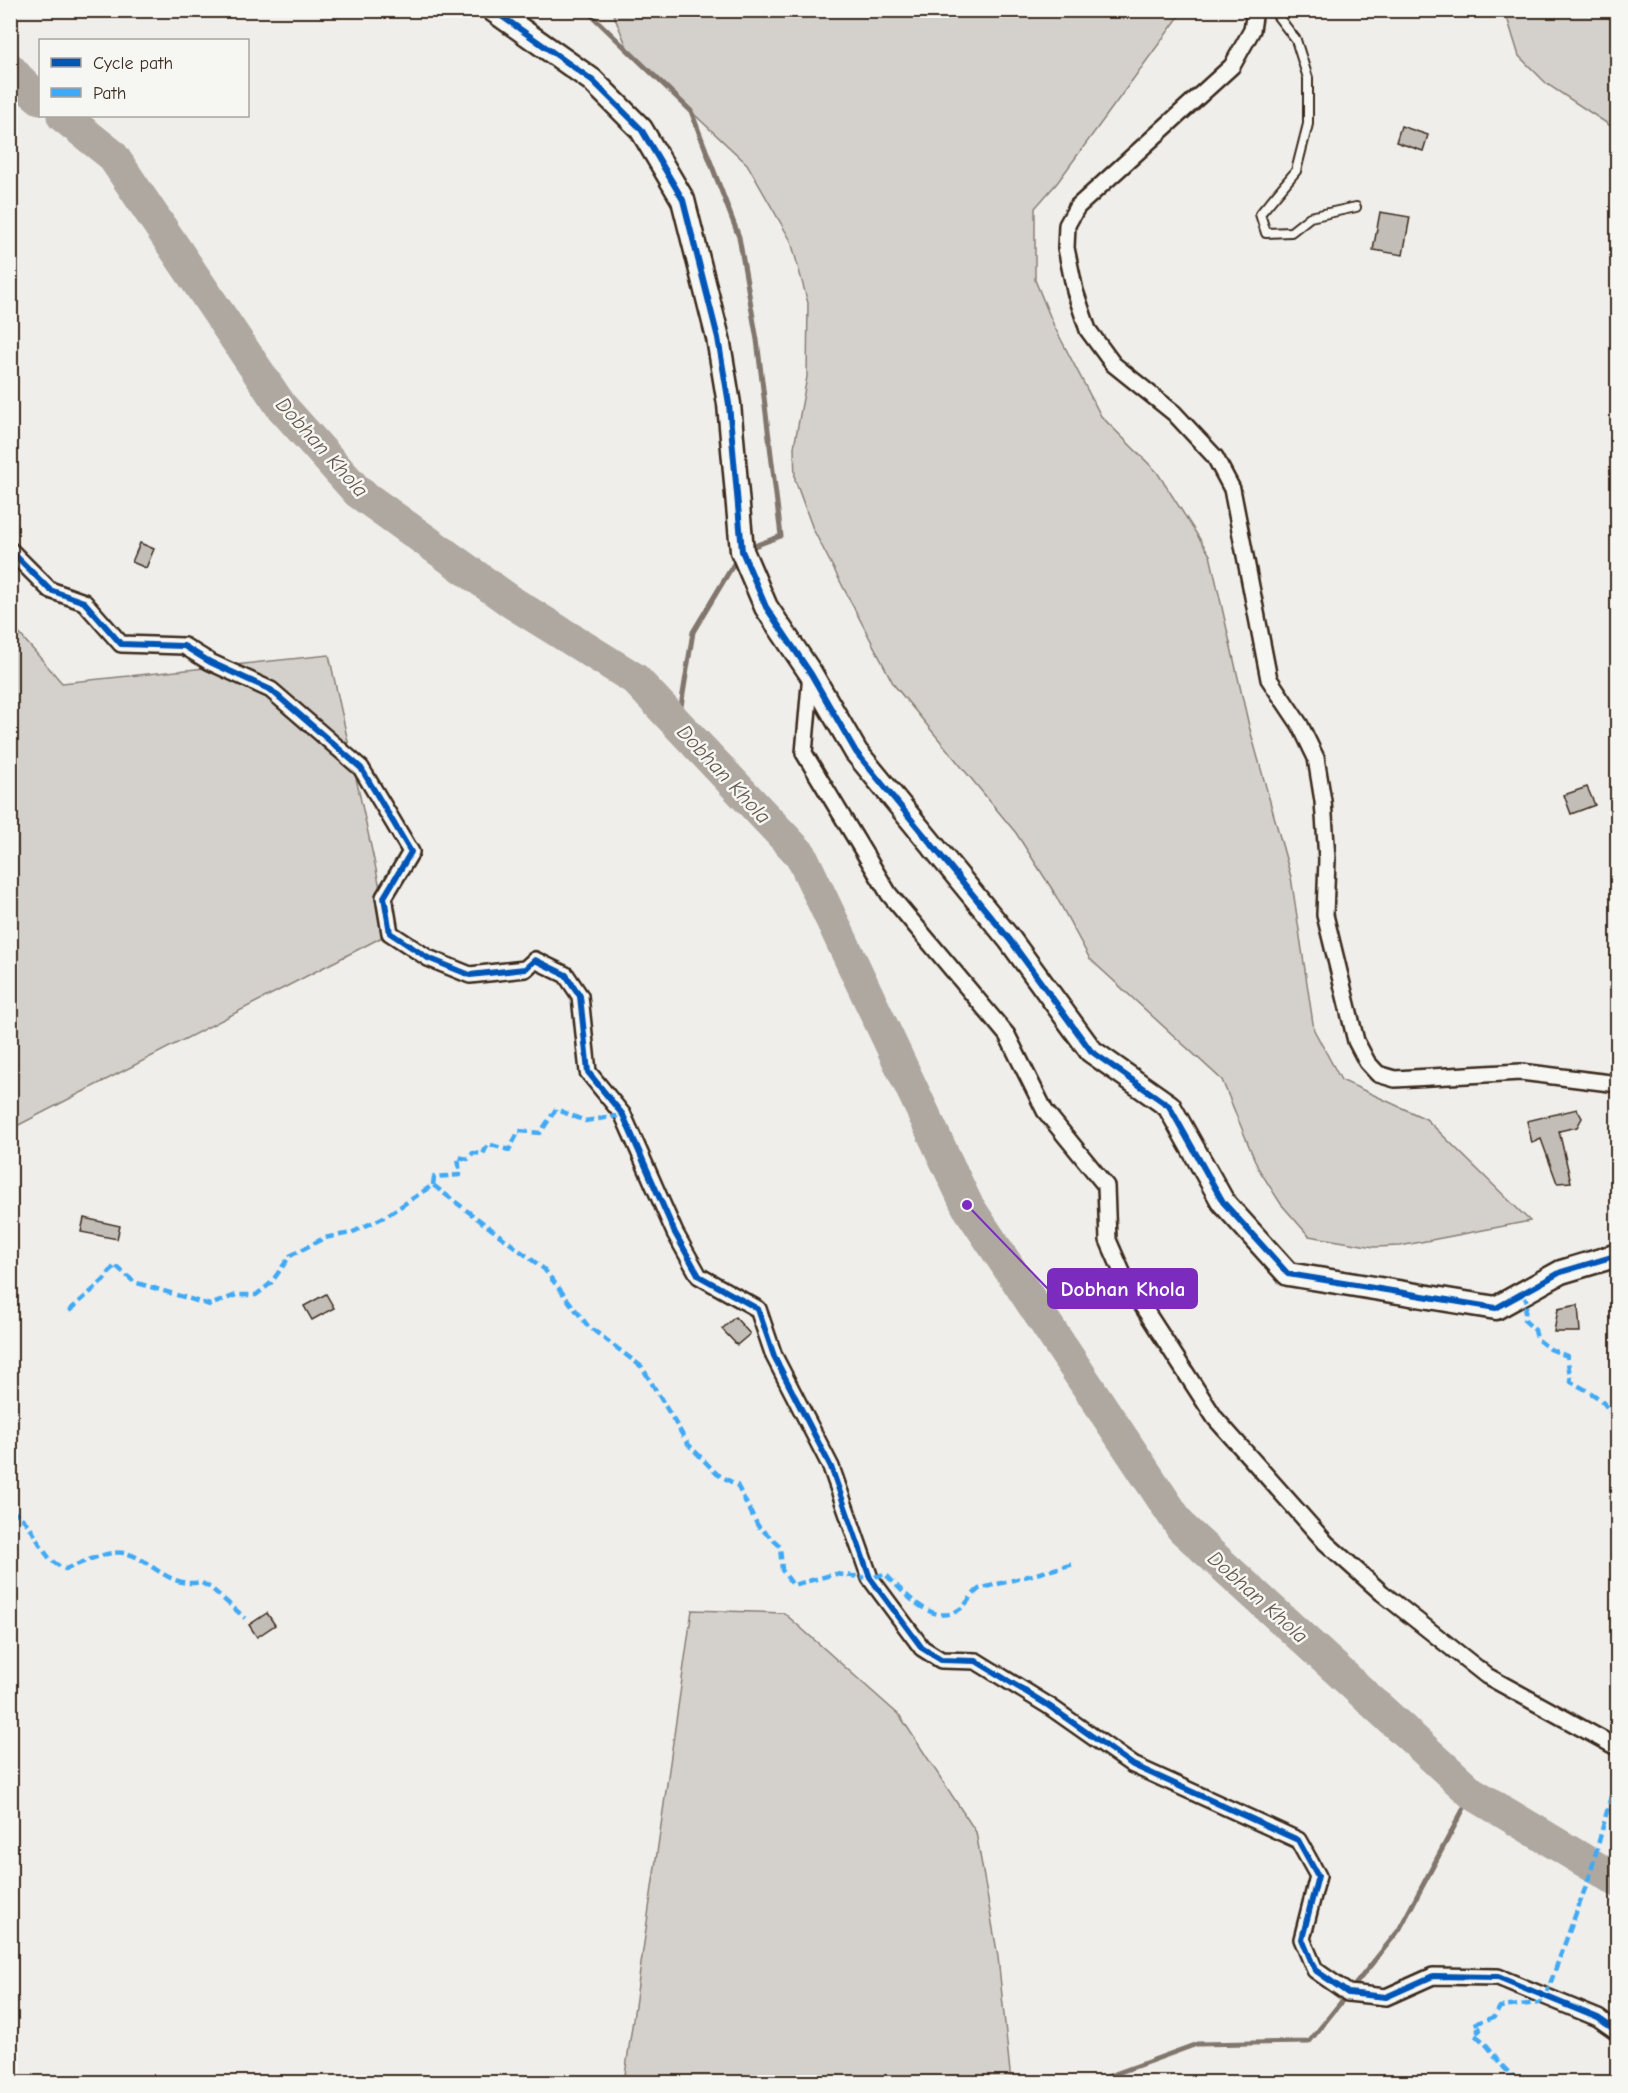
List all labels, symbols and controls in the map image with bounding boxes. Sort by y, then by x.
legend [39,39,249,117]
text: Cycle path [93,53,173,74]
text: Path [93,83,126,104]
water label: Dobhan Khola [271,392,373,502]
water label: Dobhan Khola [672,720,776,828]
callout: Dobhan Khola [1048,1269,1197,1308]
text: Dobhan Khola [1061,1277,1186,1301]
water label: Dobhan Khola [1203,1546,1313,1648]

